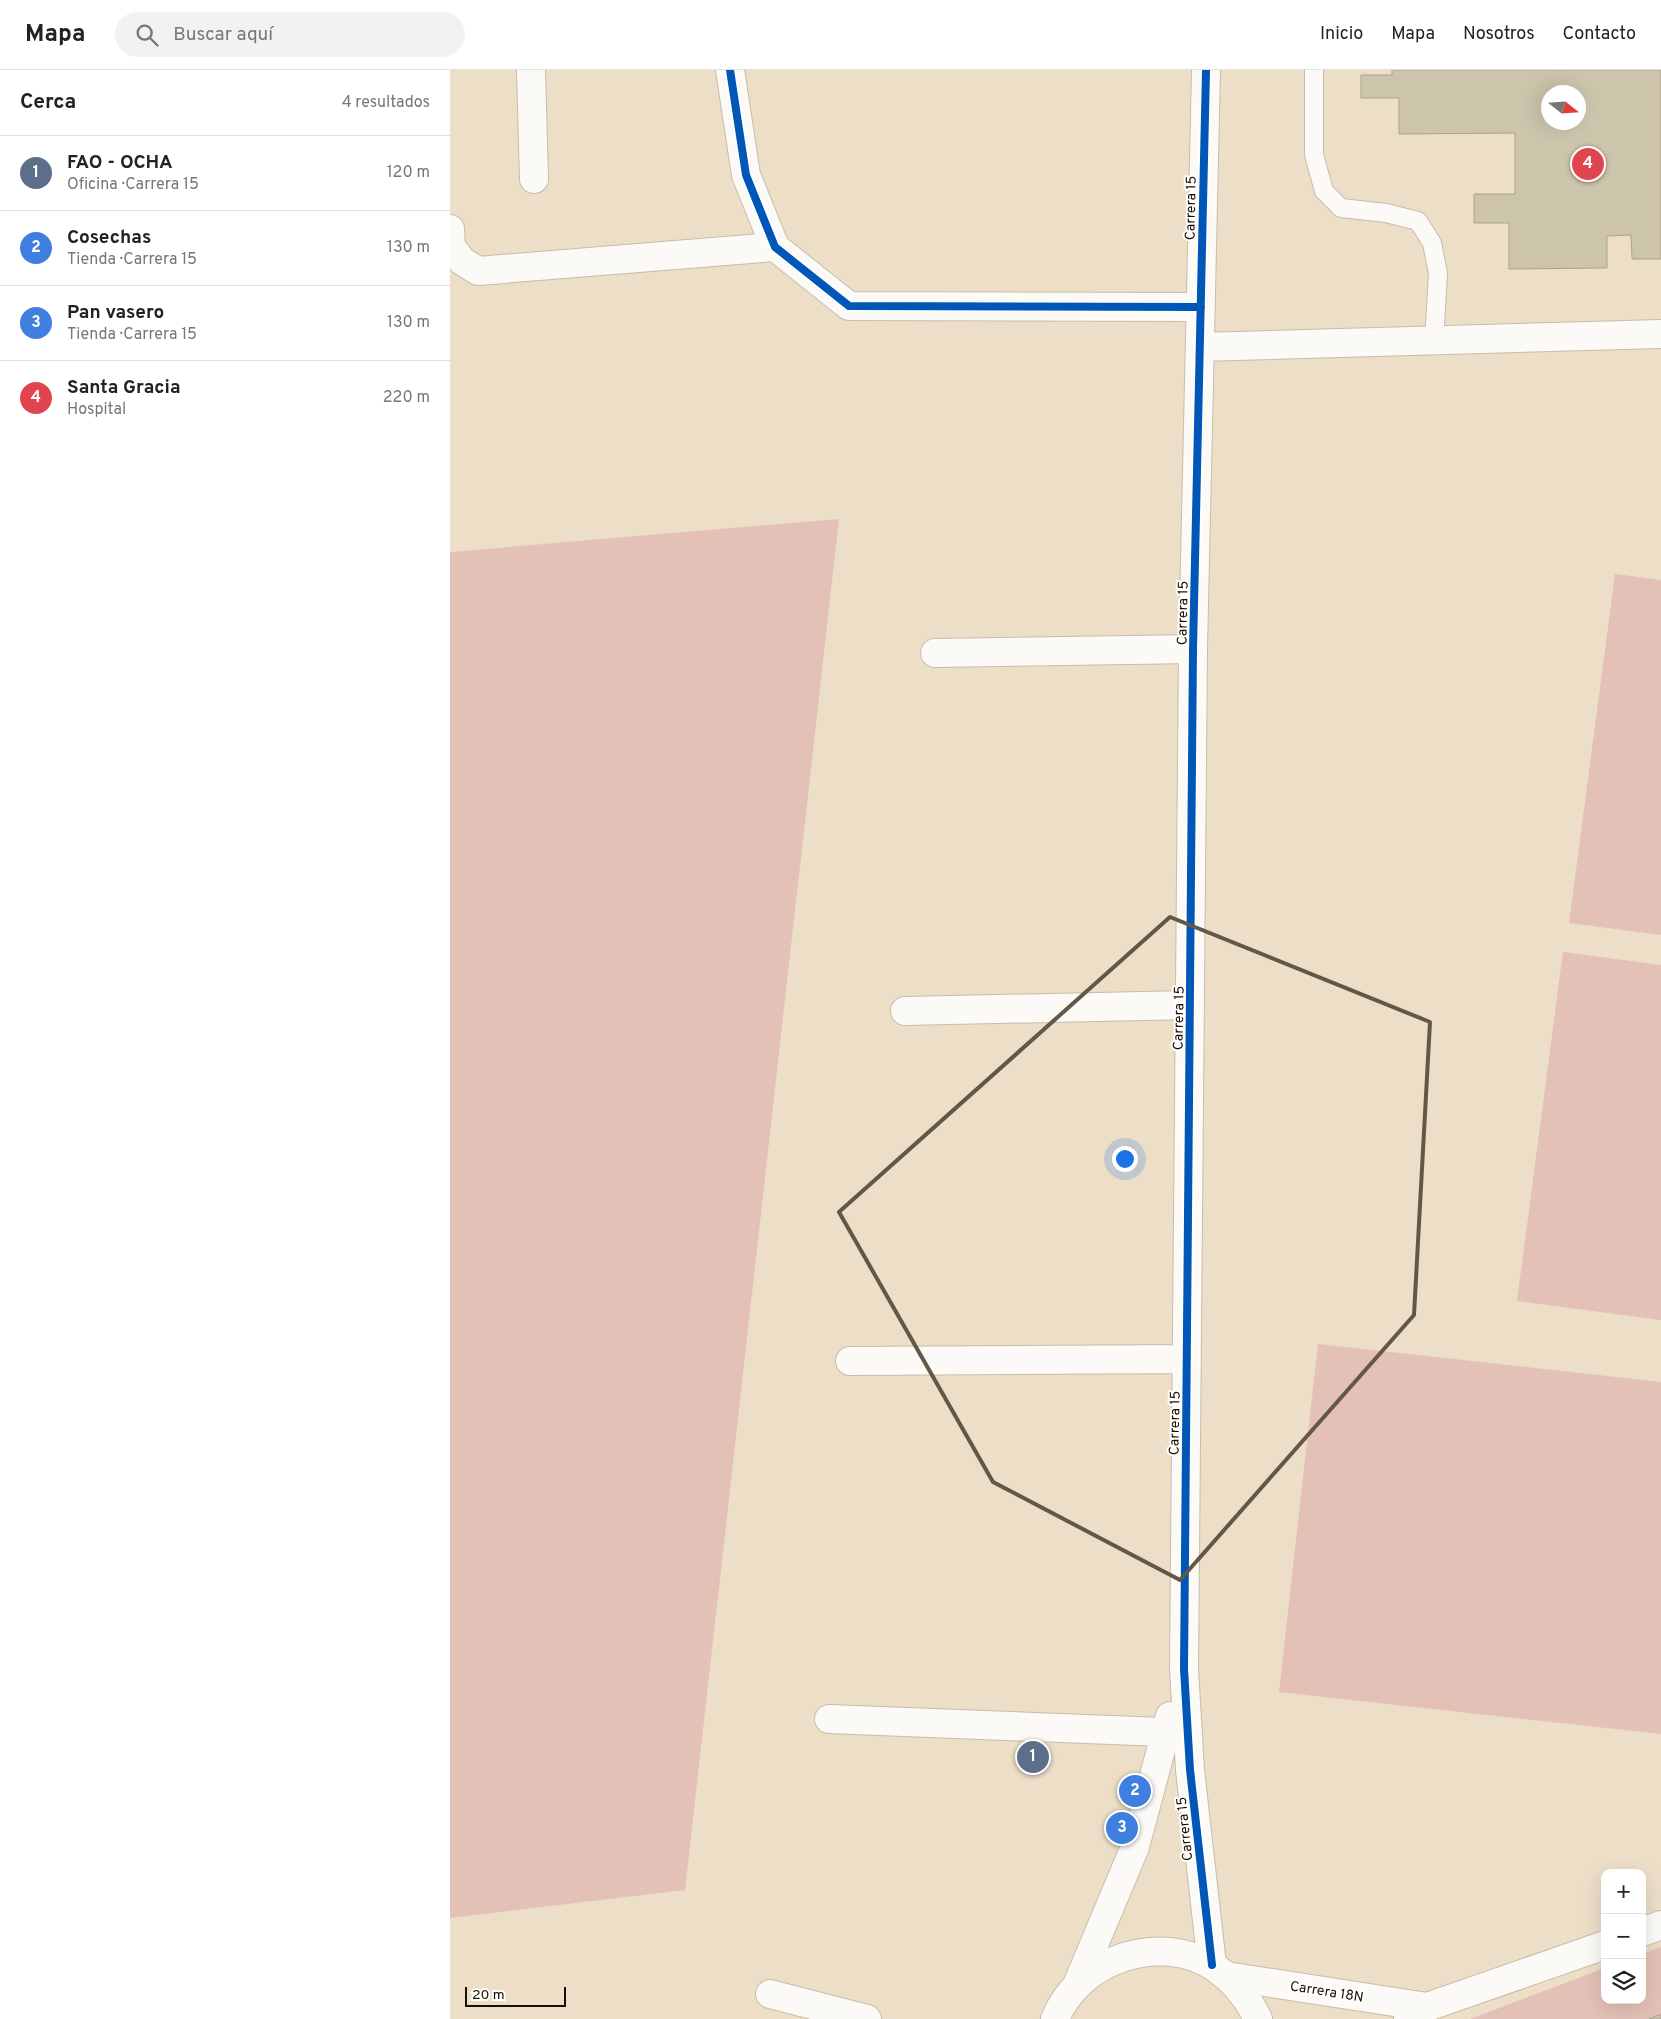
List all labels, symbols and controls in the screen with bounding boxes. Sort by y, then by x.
search box [115,12,465,57]
text: Mapa [25,20,85,50]
icon: search [133,21,161,49]
text: Buscar aquí [173,23,273,47]
text: Inicio [1320,23,1363,46]
text: Mapa [1391,23,1435,46]
text: Nosotros [1463,23,1535,46]
text: Contacto [1563,23,1636,46]
north arrow [1541,85,1586,130]
text: Cerca [20,89,76,116]
text: 4 resultados [342,93,430,113]
pin: 4 [1572,145,1604,183]
text: FAO - OCHA [67,151,173,175]
text: 1 [33,163,39,183]
text: 120 m [387,163,430,183]
text: Oficina · Carrera 15 [67,175,199,195]
street label: Carrera 15 [1182,176,1201,240]
text: Cosechas [67,226,151,250]
text: 2 [31,238,41,258]
text: 130 m [387,238,430,258]
text: Tienda · Carrera 15 [67,250,197,270]
text: Pan vasero [67,301,164,325]
text: 3 [31,313,41,333]
text: 130 m [387,313,430,333]
text: Tienda · Carrera 15 [67,325,197,345]
text: Santa Gracia [67,376,181,400]
text: 4 [31,388,41,408]
text: 220 m [383,388,430,408]
text: Hospital [67,400,126,420]
street label: Carrera 15 [1174,581,1193,645]
street label: Carrera 15 [1170,986,1189,1050]
your location [1112,1146,1138,1172]
street label: Carrera 15 [1166,1391,1185,1455]
pin: 1 [1017,1738,1049,1776]
pin: 2 [1119,1772,1151,1810]
street label: Carrera 15 [1174,1796,1197,1862]
pin: 3 [1106,1809,1138,1847]
map controls [1601,1869,1646,2004]
button: + [1601,1869,1646,1914]
button: − [1601,1914,1646,1959]
button: layers [1601,1959,1646,2004]
street label: Carrera 18N [1289,1978,1365,2007]
scale bar [465,1984,566,2007]
text: 20 m [472,1987,505,2004]

